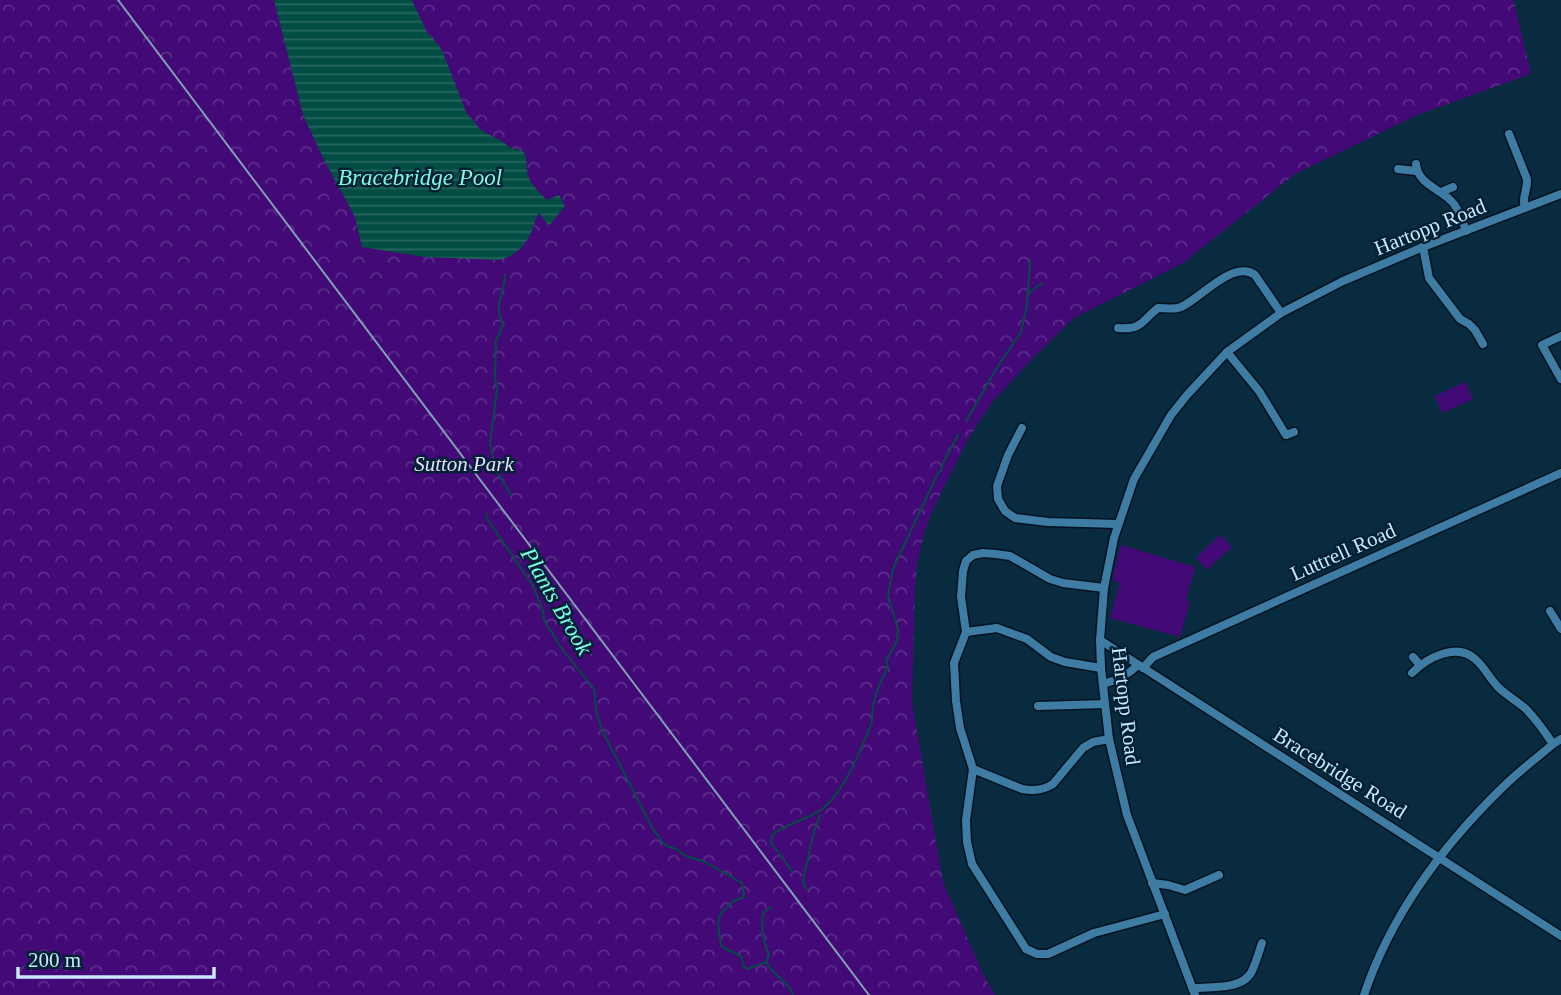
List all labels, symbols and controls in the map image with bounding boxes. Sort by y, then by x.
water label: Bracebridge Pool [338,165,502,190]
street label: Hartopp Road [1371,194,1490,260]
park label: Sutton Park [414,452,515,476]
street label: Luttrell Road [1287,518,1400,586]
water label: Plants Brook [515,542,598,660]
street label: Hartopp Road [1107,646,1145,767]
street label: Bracebridge Road [1269,722,1411,824]
scale bar [18,936,214,980]
text: 200 m [28,948,81,972]

